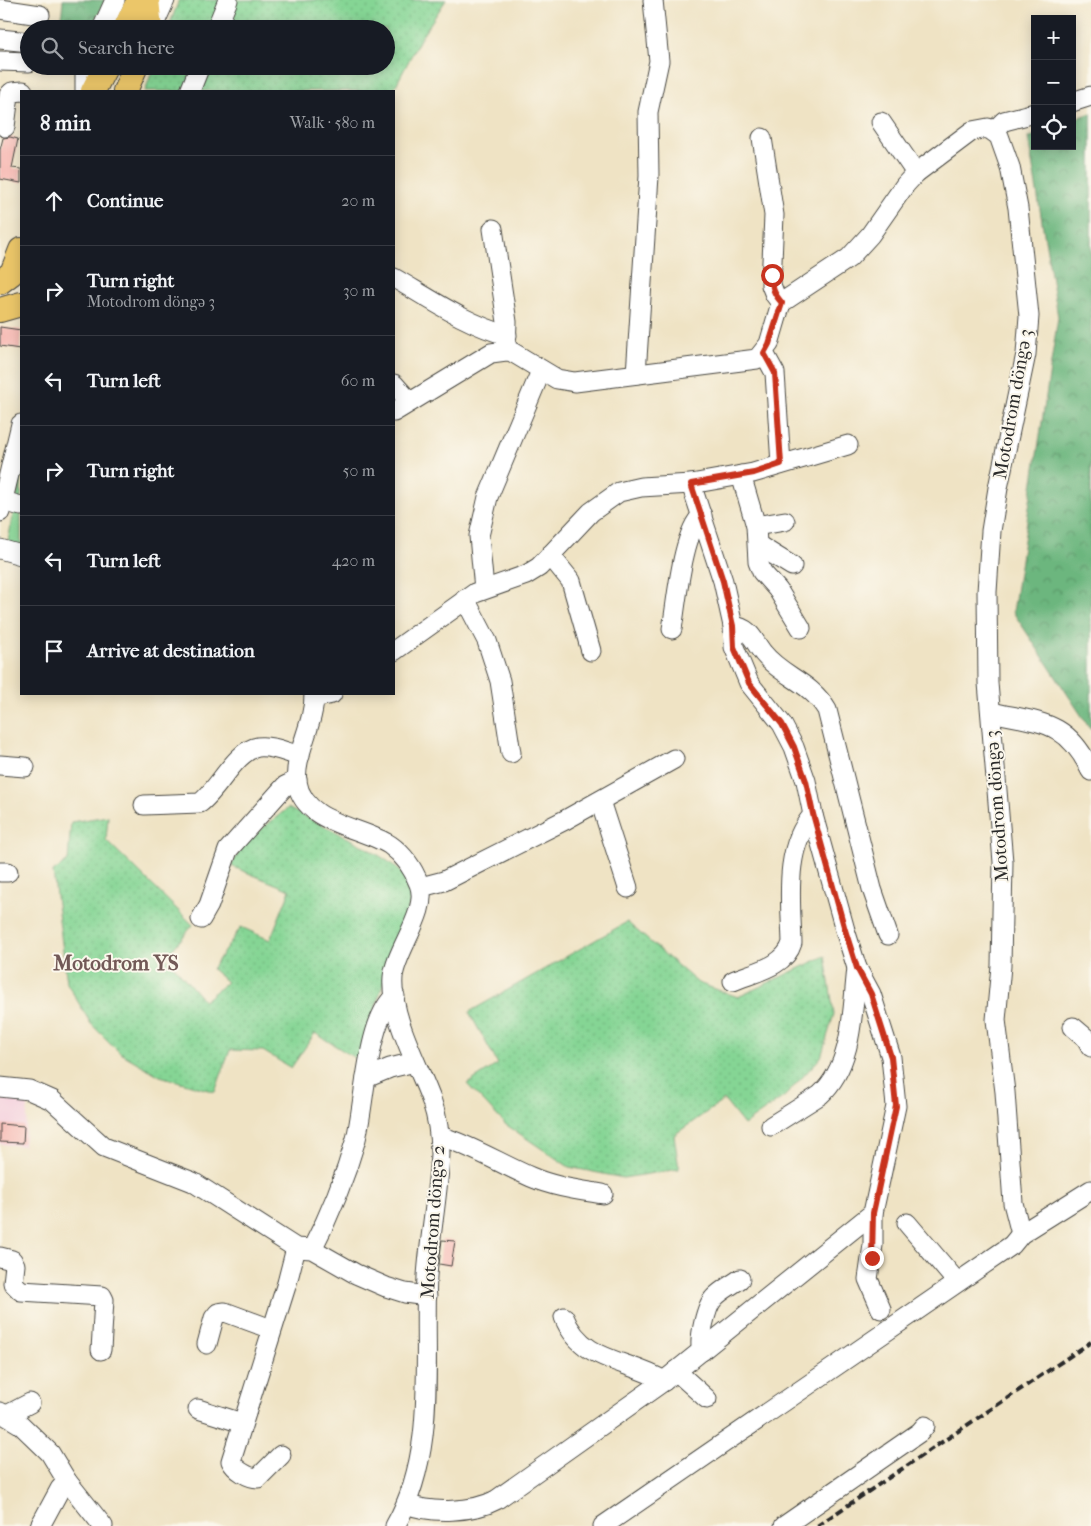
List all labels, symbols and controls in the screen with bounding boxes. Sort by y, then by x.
map controls [1031,15,1076,150]
button: + [1031,15,1076,60]
search box [20,20,395,75]
icon: search [38,34,66,62]
text: Search here [78,37,174,59]
button: − [1031,60,1076,105]
button: locate [1031,105,1076,150]
text: 8 min [40,111,91,135]
text: Walk · 580 m [290,113,375,132]
icon: ahead [40,187,68,215]
text: Continue [87,190,163,212]
text: 20 m [341,191,375,210]
route start [761,264,784,287]
text: Turn right [87,270,174,292]
icon: right [40,277,68,305]
text: 30 m [343,281,375,300]
text: Motodrom döngə 3 [87,292,215,311]
street label: Motodrom döngə 3 [989,327,1037,481]
icon: left [40,367,68,395]
text: Turn left [87,370,161,392]
text: 60 m [341,371,375,390]
icon: right [40,457,68,485]
text: Turn right [87,460,174,482]
text: 50 m [343,461,375,480]
icon: left [40,547,68,575]
text: Turn left [87,550,161,572]
text: 420 m [332,551,375,570]
icon: arrive [40,637,68,665]
text: Arrive at destination [87,640,255,662]
street label: Motodrom döngə 3 [981,729,1013,883]
district label: Motodrom YS [52,951,179,975]
street label: Motodrom döngə 2 [417,1144,449,1300]
route end [861,1247,884,1270]

